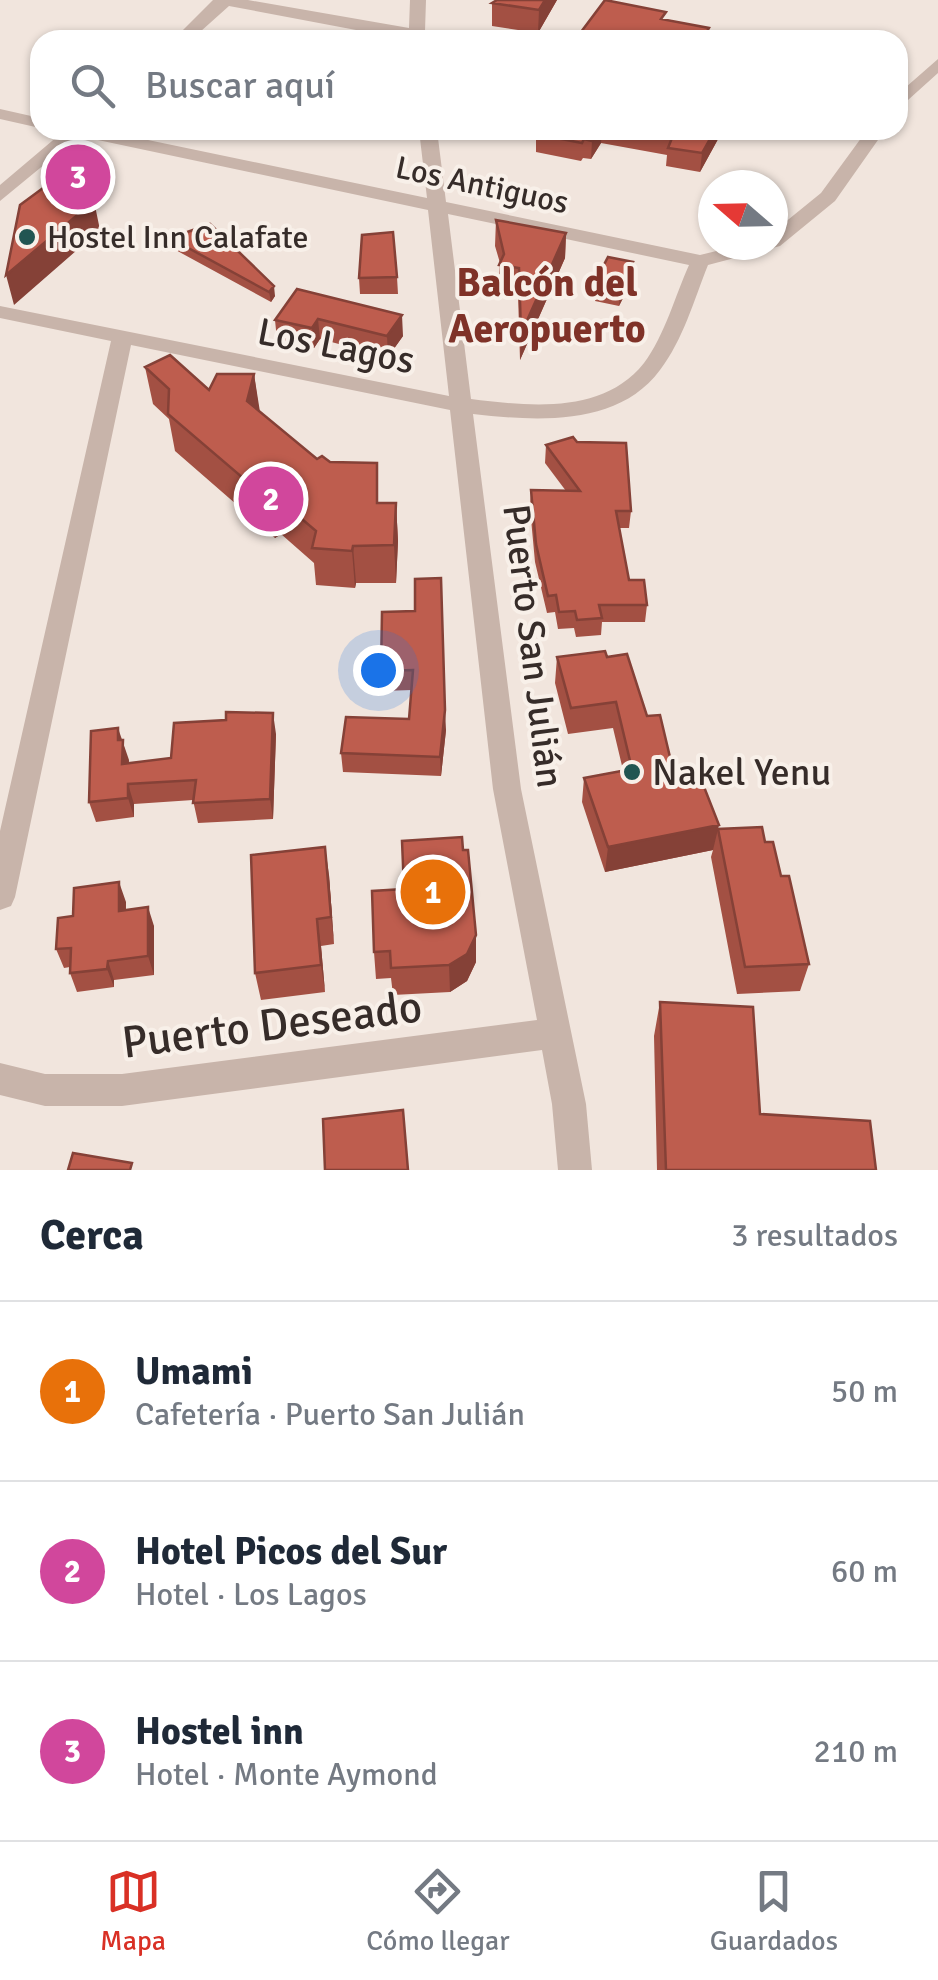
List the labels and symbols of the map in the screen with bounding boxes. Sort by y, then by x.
pin: 3 [46,140,110,214]
street label: Los Antiguos [392,148,572,222]
north arrow [698,170,788,260]
place label: Hostel Inn Calafate [47,218,308,257]
marker: Hostel Inn Calafate [16,226,38,248]
district label: Balcón del Aeropuerto [448,258,646,354]
street label: Los Lagos [254,308,418,384]
pin: 2 [238,462,304,536]
street label: Puerto San Julián [492,502,574,790]
your location [353,645,404,696]
place label: Nakel Yenu [652,749,831,796]
marker: Nakel Yenu [621,761,643,783]
pin: 1 [400,854,466,930]
street label: Puerto Deseado [119,979,425,1071]

